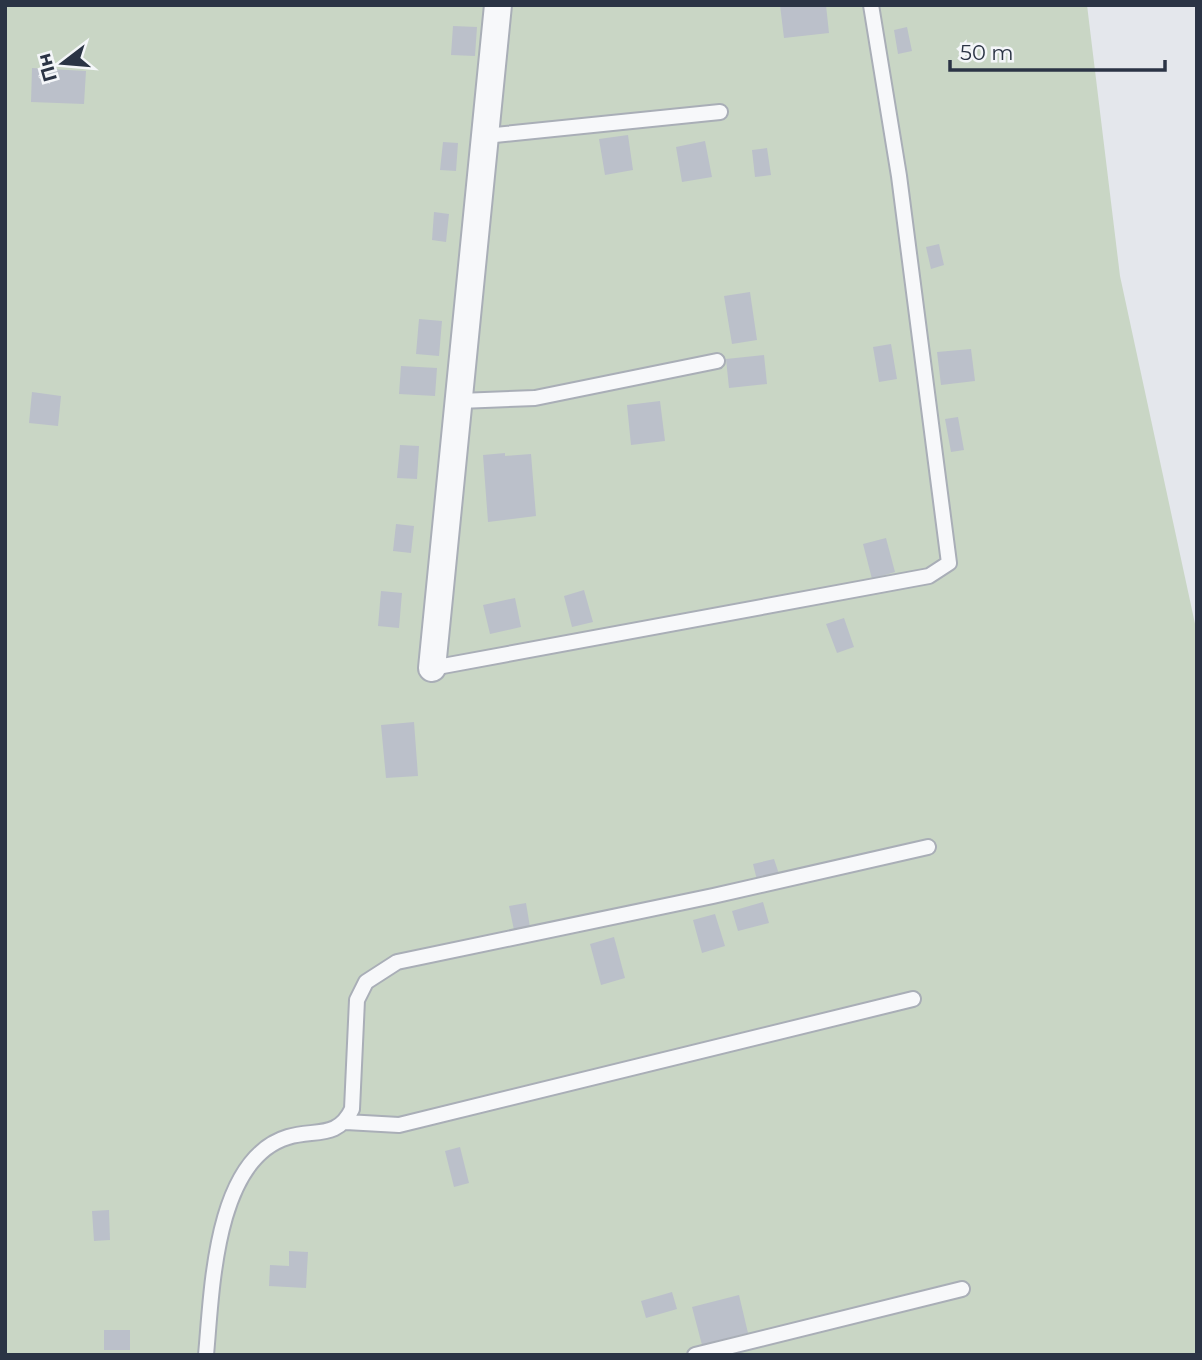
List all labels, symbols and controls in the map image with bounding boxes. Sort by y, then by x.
north arrow [28,28,98,98]
scale bar [950,28,1165,72]
text: 50 m [960,40,1014,65]
text: Пн [32,51,62,84]

